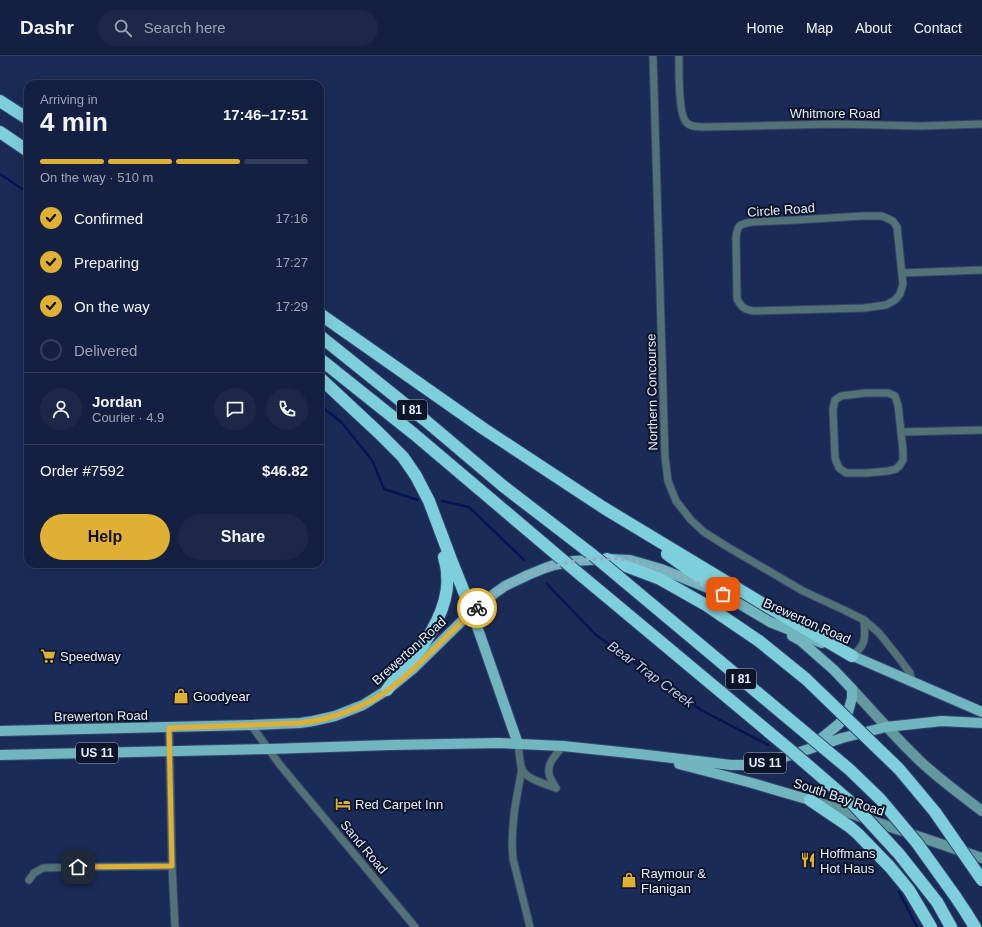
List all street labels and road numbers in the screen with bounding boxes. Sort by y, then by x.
street label: Whitmore Road [790,106,880,121]
street label: Circle Road [747,200,815,220]
street label: Northern Concourse [643,333,661,451]
road number: I 81 [397,400,427,420]
street label: Brewerton Road [761,595,853,647]
street label: Brewerton Road [369,614,449,688]
road number: I 81 [726,669,756,689]
street label: Brewerton Road [54,708,148,724]
road number: US 11 [76,743,118,763]
road number: US 11 [744,753,786,773]
street label: South Bay Road [792,775,886,819]
street label: Sand Road [337,817,391,877]

